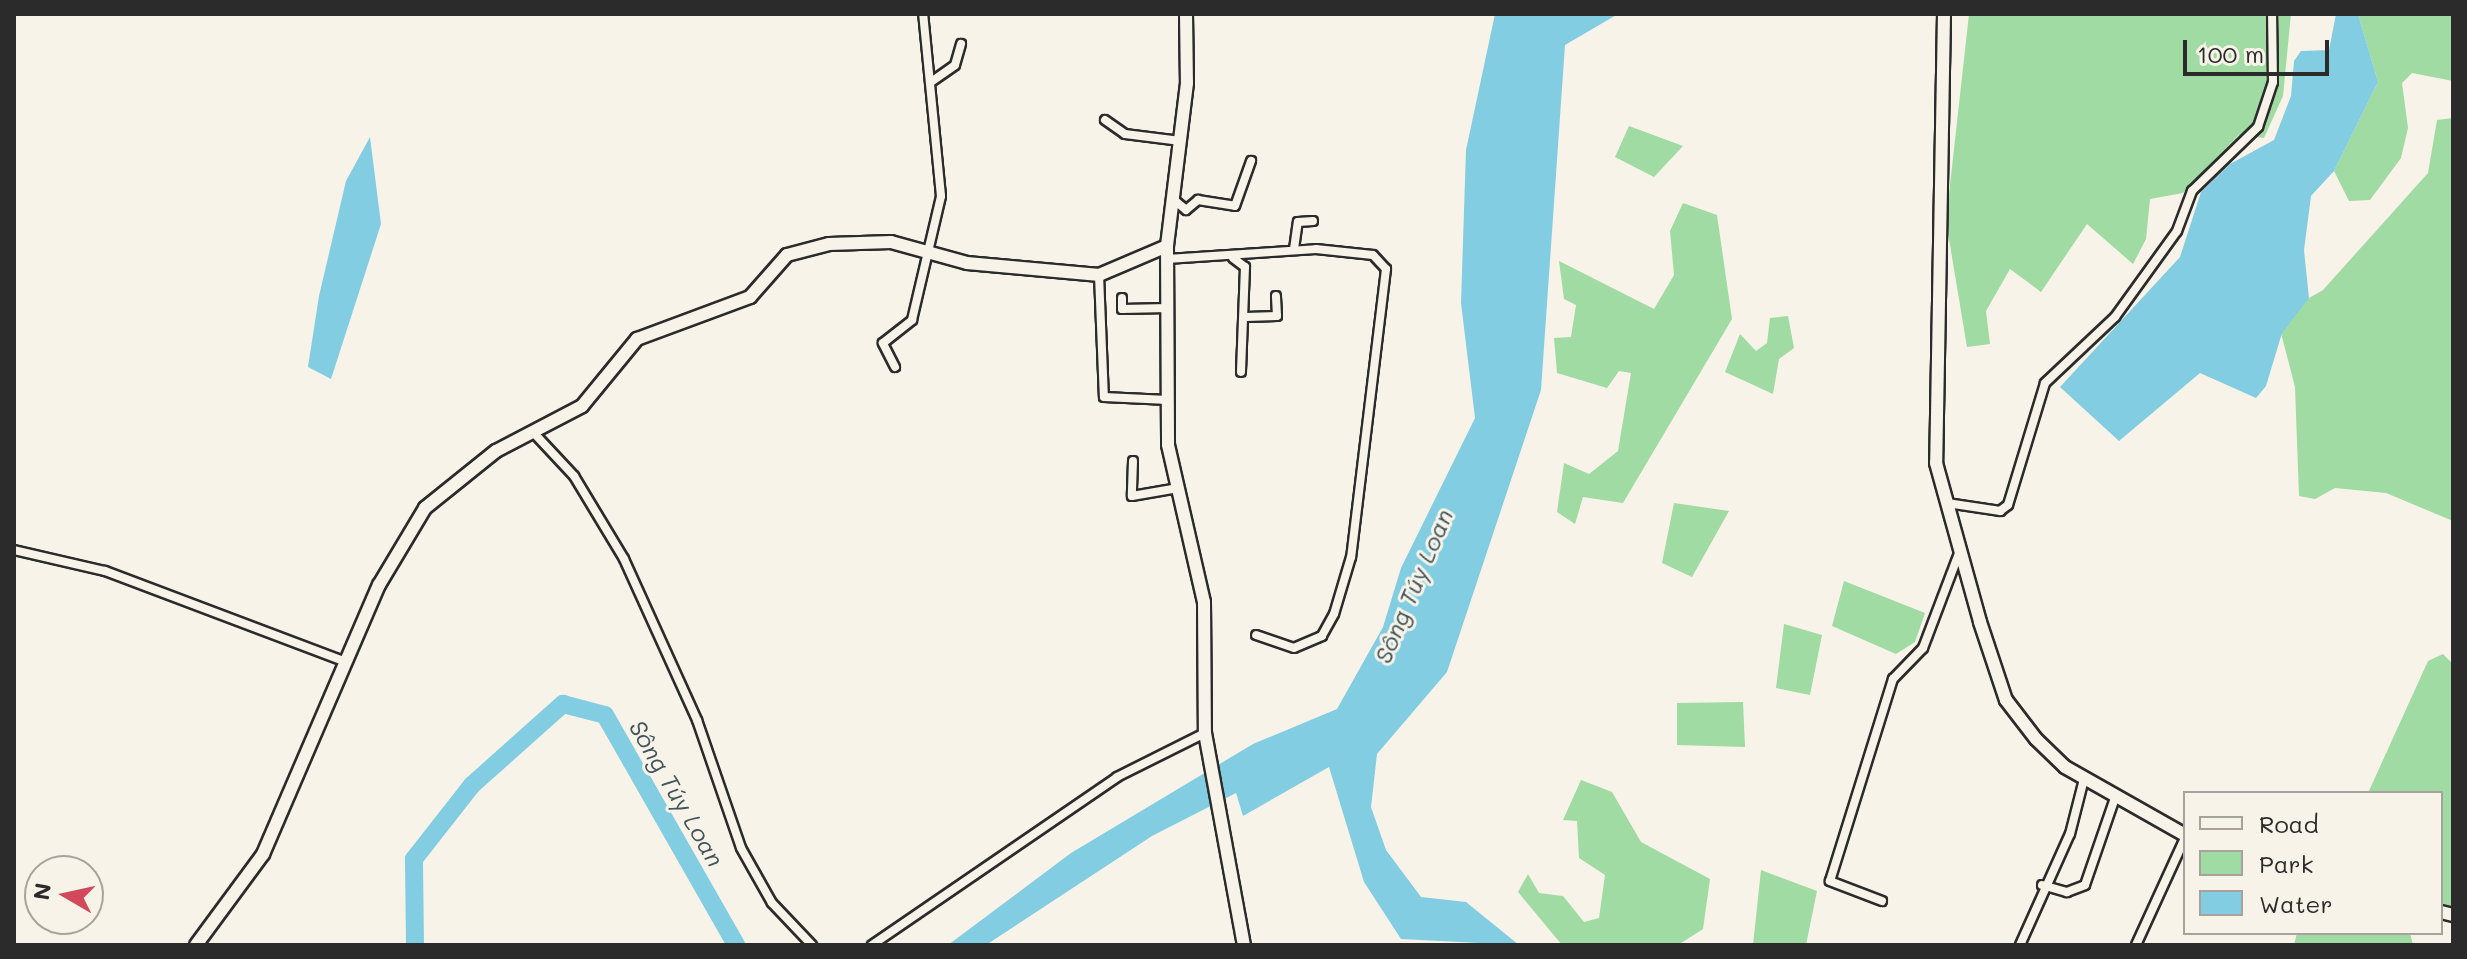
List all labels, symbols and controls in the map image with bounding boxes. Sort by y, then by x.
scale bar [2187,24,2333,74]
text: 100 m [2197,38,2264,69]
water label: Sông Túy Loan [1368,505,1458,667]
water label: Sông Túy Loan [623,715,731,871]
legend [2183,791,2443,935]
text: Road [2259,808,2319,839]
text: Park [2259,848,2313,879]
north arrow [24,855,104,935]
text: N [26,881,57,902]
text: Water [2259,888,2333,919]

